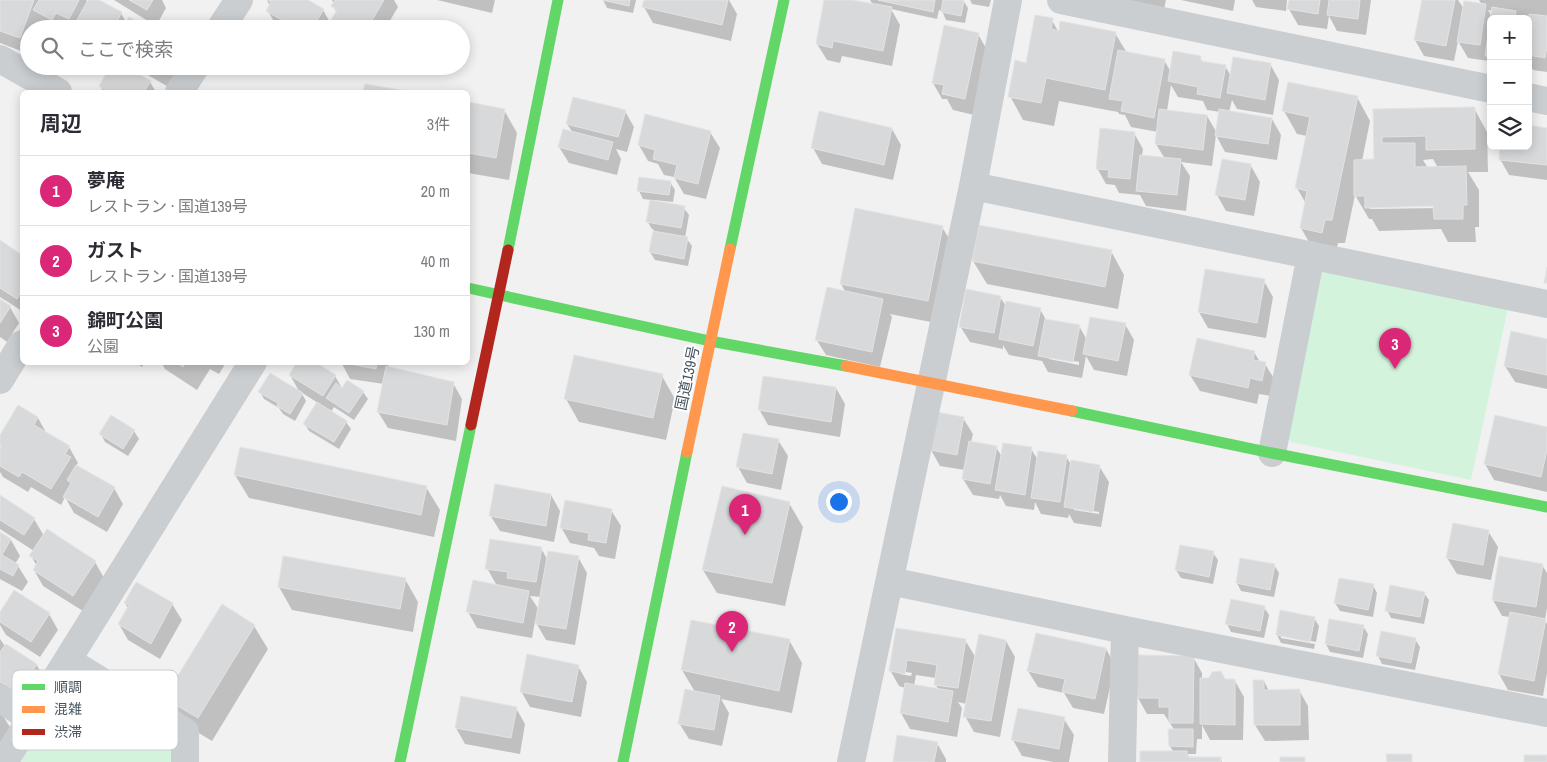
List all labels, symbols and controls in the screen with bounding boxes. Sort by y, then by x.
map controls [1487,15,1532,150]
button: + [1487,15,1532,60]
search box [20,20,470,75]
icon: search [38,34,66,62]
text: ここで検索 [78,36,173,62]
button: − [1487,60,1532,105]
button: layers [1487,105,1532,150]
text: 周辺 [40,109,82,138]
text: 3件 [427,113,450,135]
text: 夢庵 [87,167,125,193]
text: 1 [52,180,60,202]
text: 20 m [421,180,450,202]
text: レストラン · 国道139号 [87,195,248,217]
text: ガスト [87,237,144,263]
text: 2 [52,250,60,272]
text: 40 m [421,250,450,272]
text: レストラン · 国道139号 [87,265,248,287]
text: 錦町公園 [87,307,163,333]
text: 3 [52,320,60,342]
text: 130 m [414,320,450,342]
pin: 3 [1379,328,1411,369]
text: 公園 [87,335,119,357]
street label: 国道139号 [670,344,704,412]
your location [826,489,852,515]
pin: 1 [729,494,761,535]
pin: 2 [716,611,748,652]
legend [12,670,178,750]
text: 順調 [54,678,82,696]
text: 混雑 [54,700,82,718]
text: 渋滞 [54,723,82,741]

